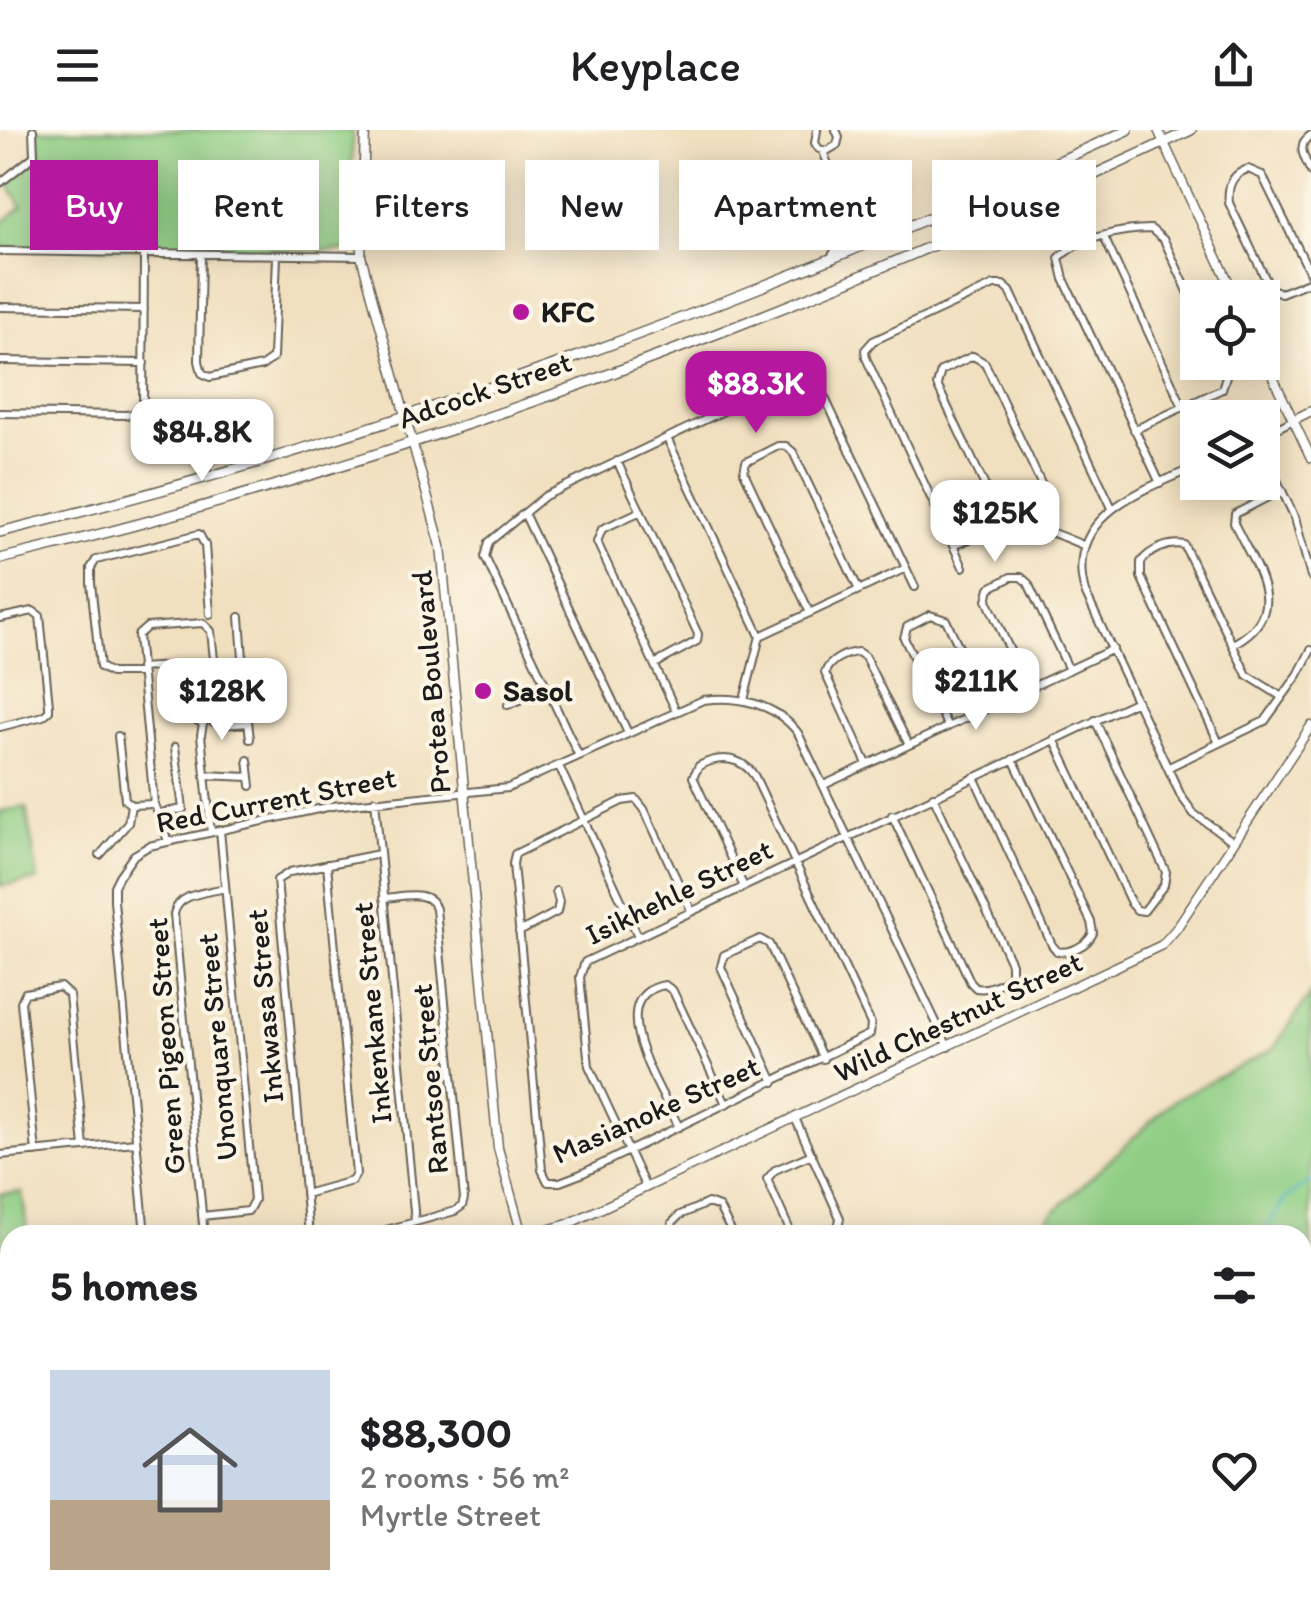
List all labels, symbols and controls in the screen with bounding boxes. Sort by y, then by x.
icon: menu [50,38,105,93]
text: Keyplace [570,38,741,92]
icon: share [1206,38,1261,93]
chip: Buy [30,160,158,250]
chip: Rent [178,160,319,250]
chip: Filters [339,160,505,250]
chip: New [525,160,659,250]
chip: Apartment [679,160,912,250]
chip: House [932,160,1096,250]
map controls [1180,280,1280,500]
button: locate [1180,280,1280,380]
place label: KFC [541,293,595,330]
marker: KFC [510,301,532,323]
street label: Adcock Street [393,343,576,436]
pin: $88.3K [675,351,837,436]
text: $88.3K [707,364,805,402]
pin: $84.8K [121,399,283,484]
button: layers [1180,400,1280,500]
text: $84.8K [153,412,251,450]
pin: $125K [925,480,1065,565]
text: $125K [952,493,1038,531]
street label: Protea Boulevard [402,568,459,795]
pin: $211K [906,648,1046,733]
pin: $128K [152,658,292,743]
text: $211K [934,661,1018,699]
text: $128K [179,671,265,709]
place label: Sasol [503,672,573,709]
marker: Sasol [472,680,494,702]
street label: Red Current Street [153,758,399,841]
street label: Isikhehle Street [579,830,778,953]
street label: Inkenkane Street [343,901,400,1125]
street label: Inkwasa Street [238,908,291,1104]
street label: Green Pigeon Street [138,916,193,1176]
street label: Unonquare Street [188,932,245,1162]
street label: Wild Chestnut Street [828,943,1088,1090]
street label: Rantsoe Street [403,982,456,1176]
street label: Masianoke Street [546,1047,765,1172]
icon: filters [1207,1258,1262,1313]
text: 5 homes [50,1260,198,1311]
text: $88,300 [360,1407,512,1458]
icon: home [130,1410,250,1530]
icon: heart [1207,1443,1262,1498]
text: 2 rooms · 56 m² [360,1458,569,1496]
text: Myrtle Street [360,1496,541,1534]

